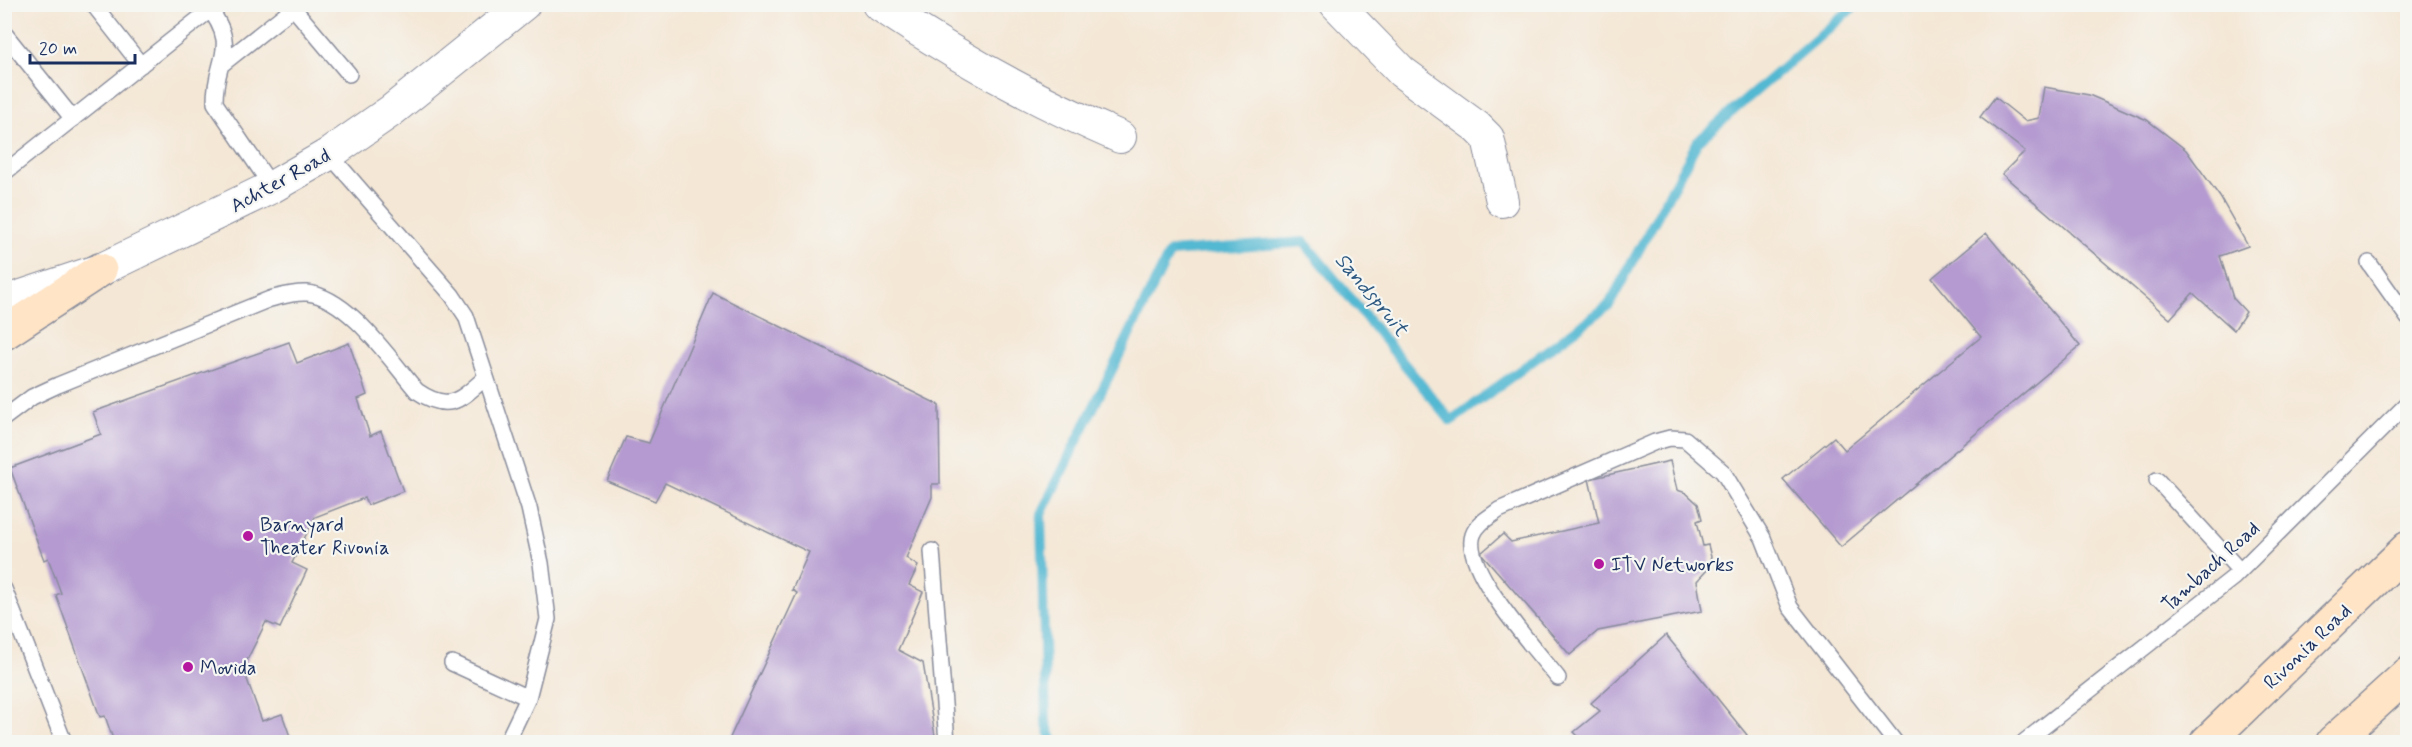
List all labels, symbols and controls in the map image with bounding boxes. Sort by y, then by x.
scale bar [30,27,135,65]
text: 20 m [39,37,77,61]
street label: Achter Road [226,143,336,220]
water label: Sandspruit [1328,247,1415,344]
place label: Barnyard Theater Rivonia [260,512,390,562]
street label: Tambach Road [2156,516,2266,619]
marker: Barnyard Theater Rivonia [241,529,255,543]
place label: ITV Networks [1611,552,1734,579]
marker: ITV Networks [1592,557,1606,571]
street label: Rivonia Road [2258,598,2358,696]
place label: Movida [200,655,257,682]
marker: Movida [181,660,195,674]

